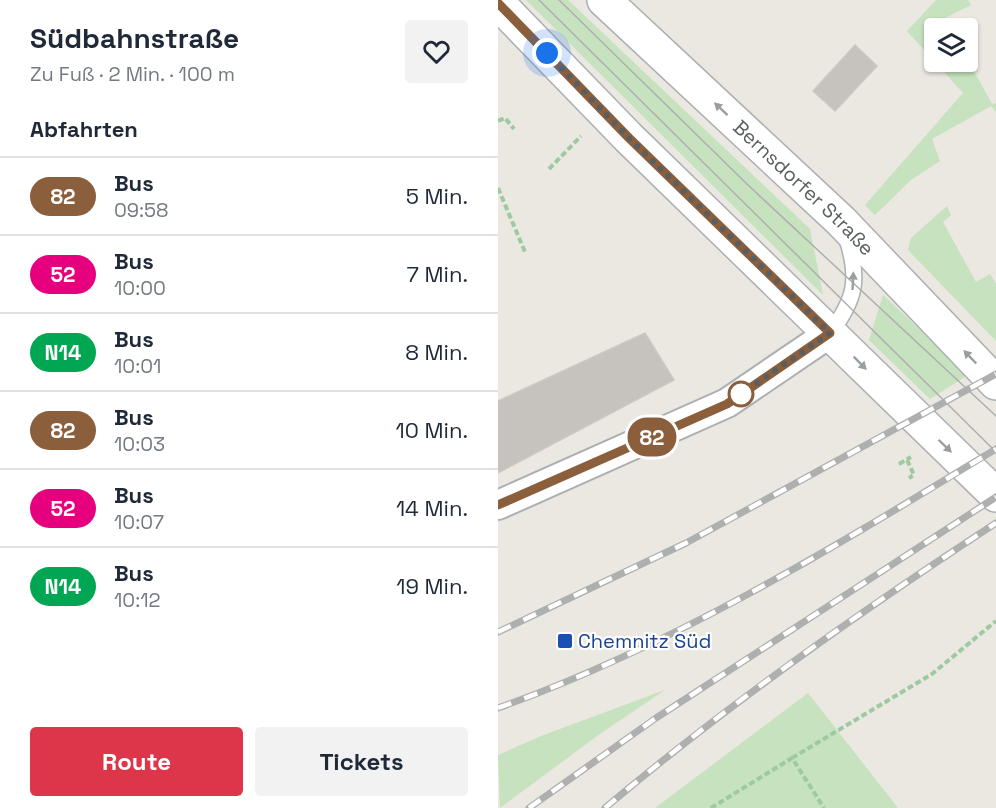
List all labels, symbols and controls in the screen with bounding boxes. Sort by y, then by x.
map controls [924,18,978,72]
button: layers [924,18,978,72]
text: Südbahnstraße [30,20,239,56]
button: heart [405,20,468,83]
your location [532,38,562,68]
text: Zu Fuß · 2 Min. · 100 m [30,61,235,87]
one-way arrow [714,102,729,116]
street label: Bernsdorfer Straße [728,114,880,261]
text: Abfahrten [30,115,138,143]
text: Bus [114,169,154,197]
text: 5 Min. [406,182,468,210]
text: 82 [50,183,76,210]
text: 09:58 [114,197,169,223]
text: Bus [114,247,154,275]
text: 7 Min. [406,260,468,288]
text: 52 [51,261,75,288]
one-way arrow [848,272,857,291]
text: 10:00 [114,275,166,301]
text: Bus [114,325,154,353]
text: 8 Min. [405,338,468,366]
text: N14 [45,339,81,366]
one-way arrow [963,349,977,364]
text: 10:01 [114,353,161,379]
one-way arrow [853,356,867,370]
unlabelled marker [728,381,754,407]
text: Bus [114,403,154,431]
text: 10 Min. [396,416,468,444]
text: 82 [50,417,76,444]
line badge: 82 [625,418,679,456]
text: 82 [639,424,665,451]
text: 10:03 [114,431,165,457]
one-way arrow [937,439,952,453]
text: Bus [114,481,154,509]
text: 14 Min. [396,494,468,522]
text: 52 [51,495,75,522]
text: 10:07 [114,509,164,535]
text: Bus [114,559,154,587]
text: 19 Min. [396,572,468,600]
text: N14 [45,573,81,600]
text: 10:12 [114,587,161,613]
place label: Chemnitz Süd [578,628,711,654]
marker: Chemnitz Süd [556,632,574,650]
button: Route [30,727,243,796]
button: Tickets [255,727,468,796]

